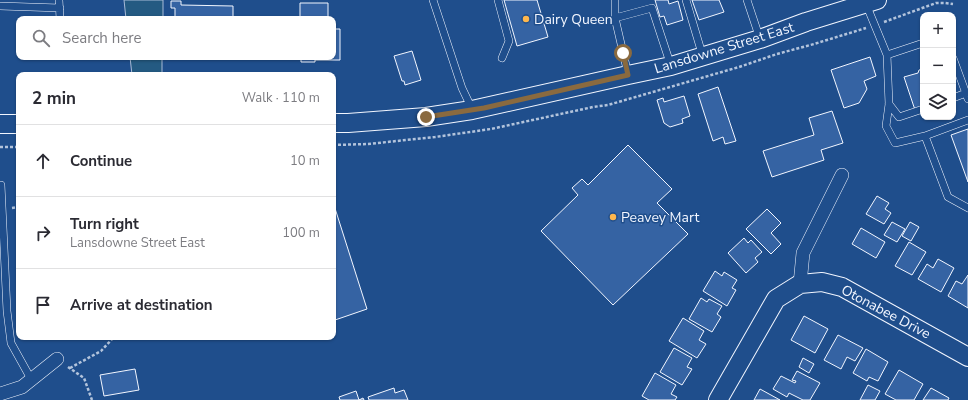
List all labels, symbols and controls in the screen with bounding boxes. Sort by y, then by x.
place label: Dairy Queen [534,10,613,29]
map controls [920,12,956,120]
button: + [920,12,956,48]
marker: Dairy Queen [521,14,531,24]
search box [16,16,336,60]
street label: Lansdowne Street East [652,18,796,78]
icon: search [30,27,52,49]
text: Search here [62,28,142,48]
route start [614,44,632,62]
button: − [920,48,956,84]
button: layers [920,84,956,120]
text: 2 min [32,87,76,110]
text: Walk · 110 m [242,89,320,107]
route end [417,108,435,126]
icon: ahead [32,150,54,172]
text: Continue [70,151,132,171]
text: 10 m [290,152,320,170]
place label: Peavey Mart [621,208,699,227]
marker: Peavey Mart [608,212,618,222]
text: Turn right [70,214,139,234]
icon: right [32,222,54,244]
text: 100 m [282,224,320,242]
text: Lansdowne Street East [70,234,205,252]
street label: Otonabee Drive [838,280,934,344]
icon: arrive [32,294,54,316]
text: Arrive at destination [70,295,213,315]

